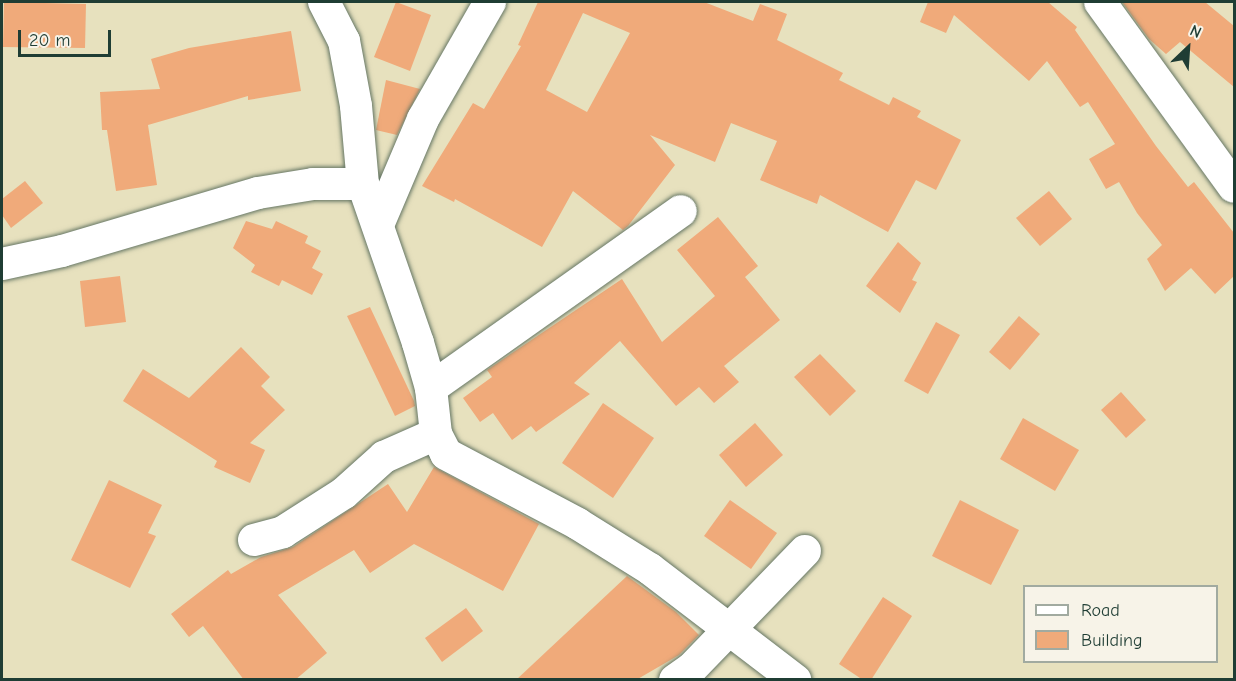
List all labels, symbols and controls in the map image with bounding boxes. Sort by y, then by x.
scale bar [21,18,114,56]
north arrow [1158,18,1218,78]
text: N [1187,21,1204,42]
text: 20 m [29,30,70,51]
legend [1023,585,1218,663]
text: Road [1081,600,1120,621]
text: Building [1081,630,1143,651]

